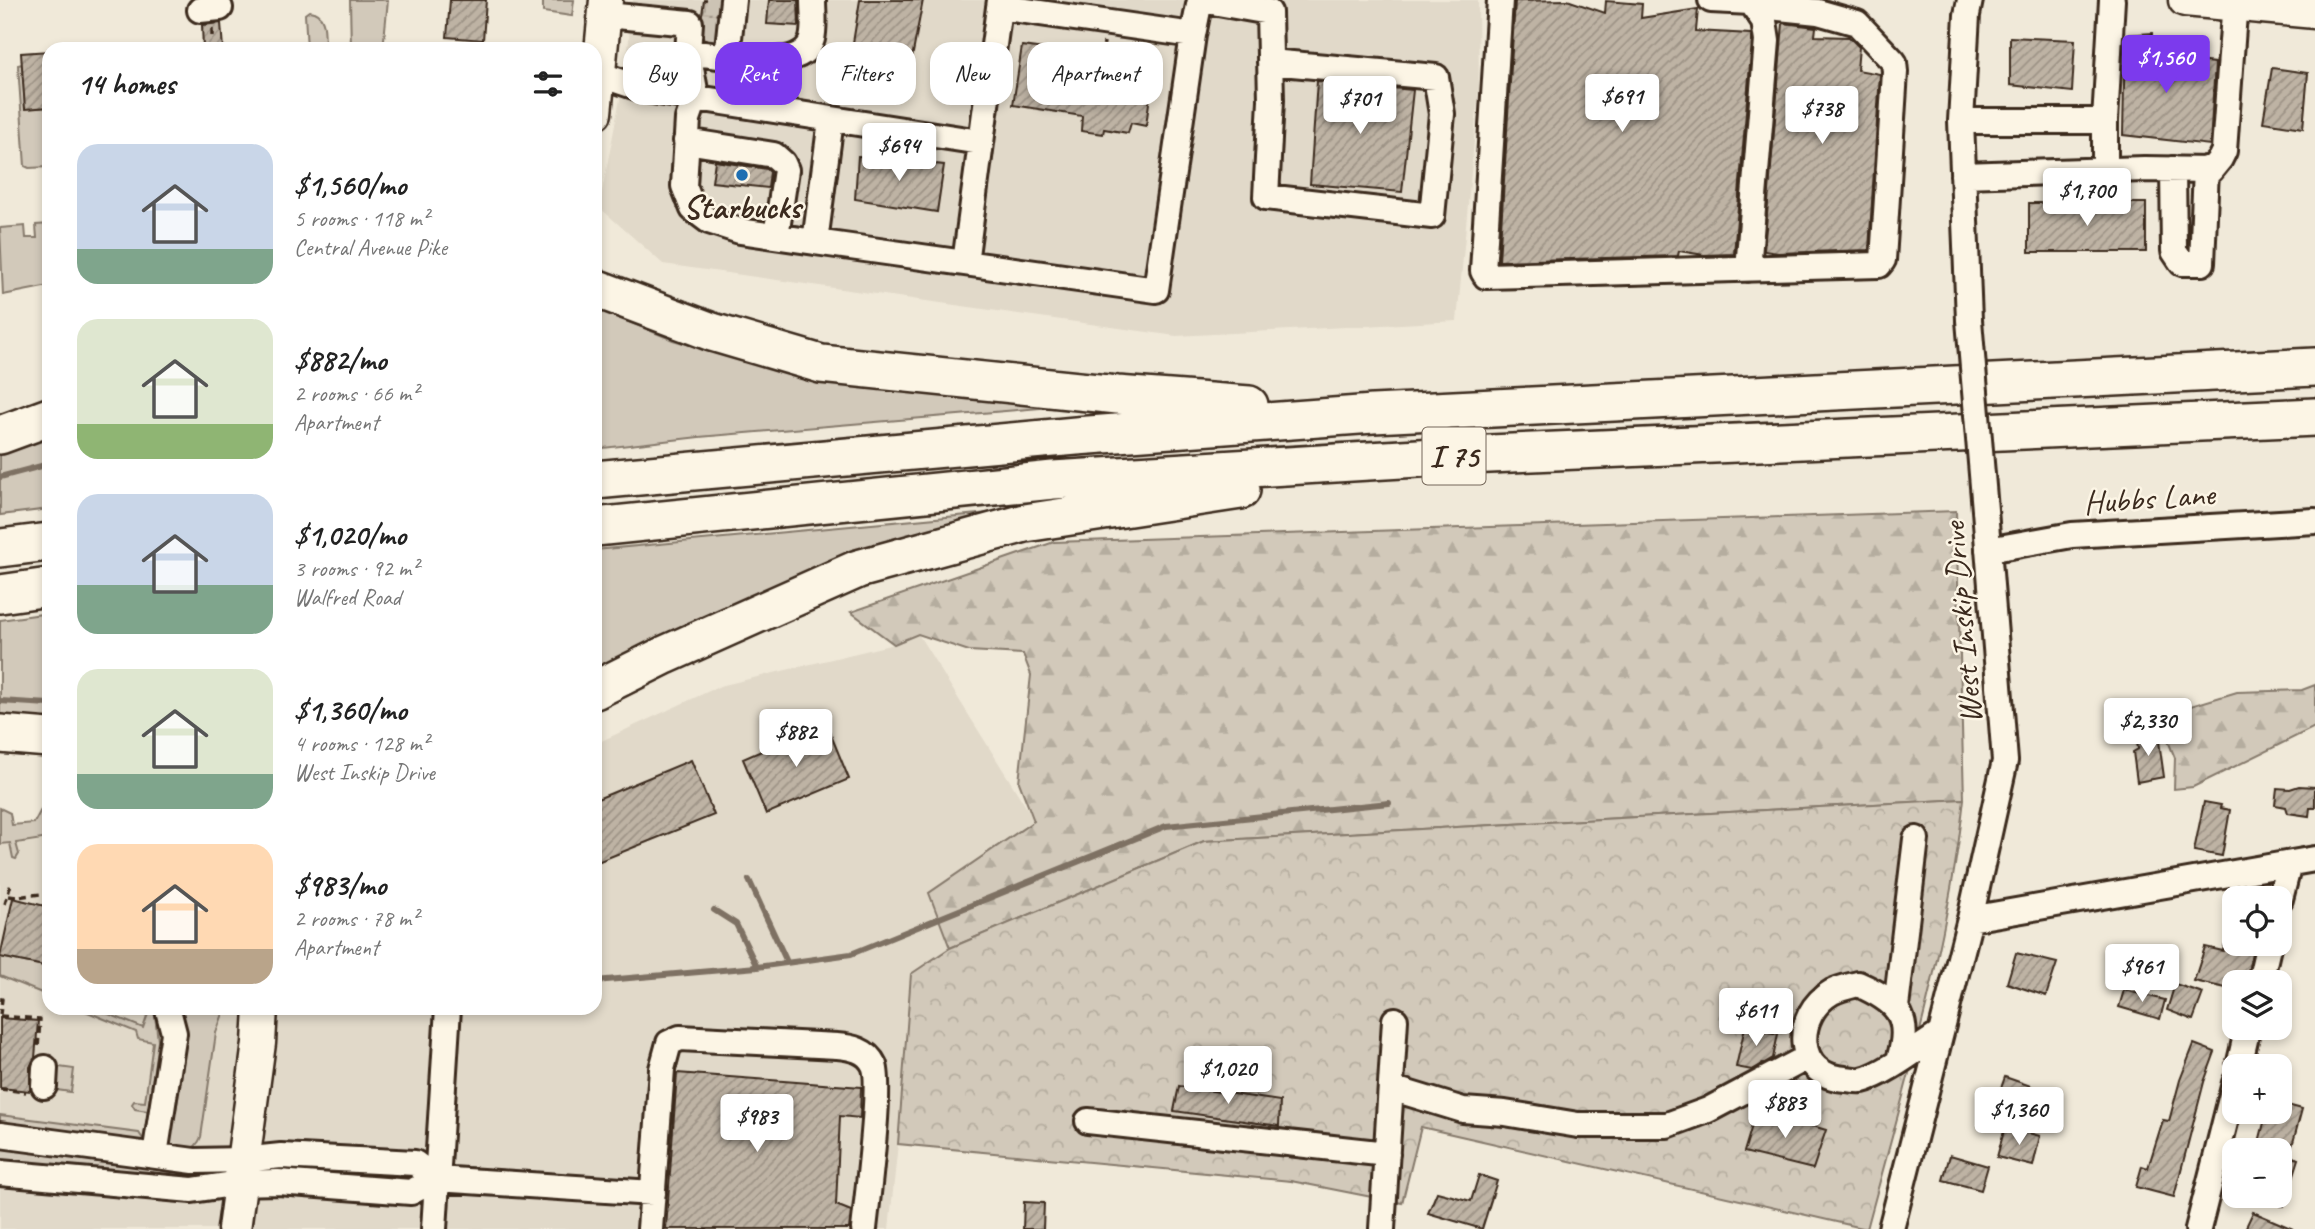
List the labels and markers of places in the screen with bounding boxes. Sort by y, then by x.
pin: $1,560 [2109,36,2223,95]
pin: $691 [1581,74,1663,134]
pin: $701 [1319,76,1401,136]
pin: $738 [1781,86,1863,146]
pin: $694 [858,124,940,183]
marker: Starbucks [734,167,750,183]
pin: $1,700 [2030,168,2144,228]
place label: Starbucks [683,186,804,228]
pin: $2,330 [2091,698,2205,758]
pin: $882 [755,710,837,769]
pin: $961 [2101,944,2183,1004]
pin: $611 [1715,988,1797,1048]
pin: $1,020 [1171,1046,1285,1106]
pin: $883 [1744,1080,1826,1140]
pin: $1,360 [1962,1088,2076,1147]
pin: $983 [716,1094,798,1154]

